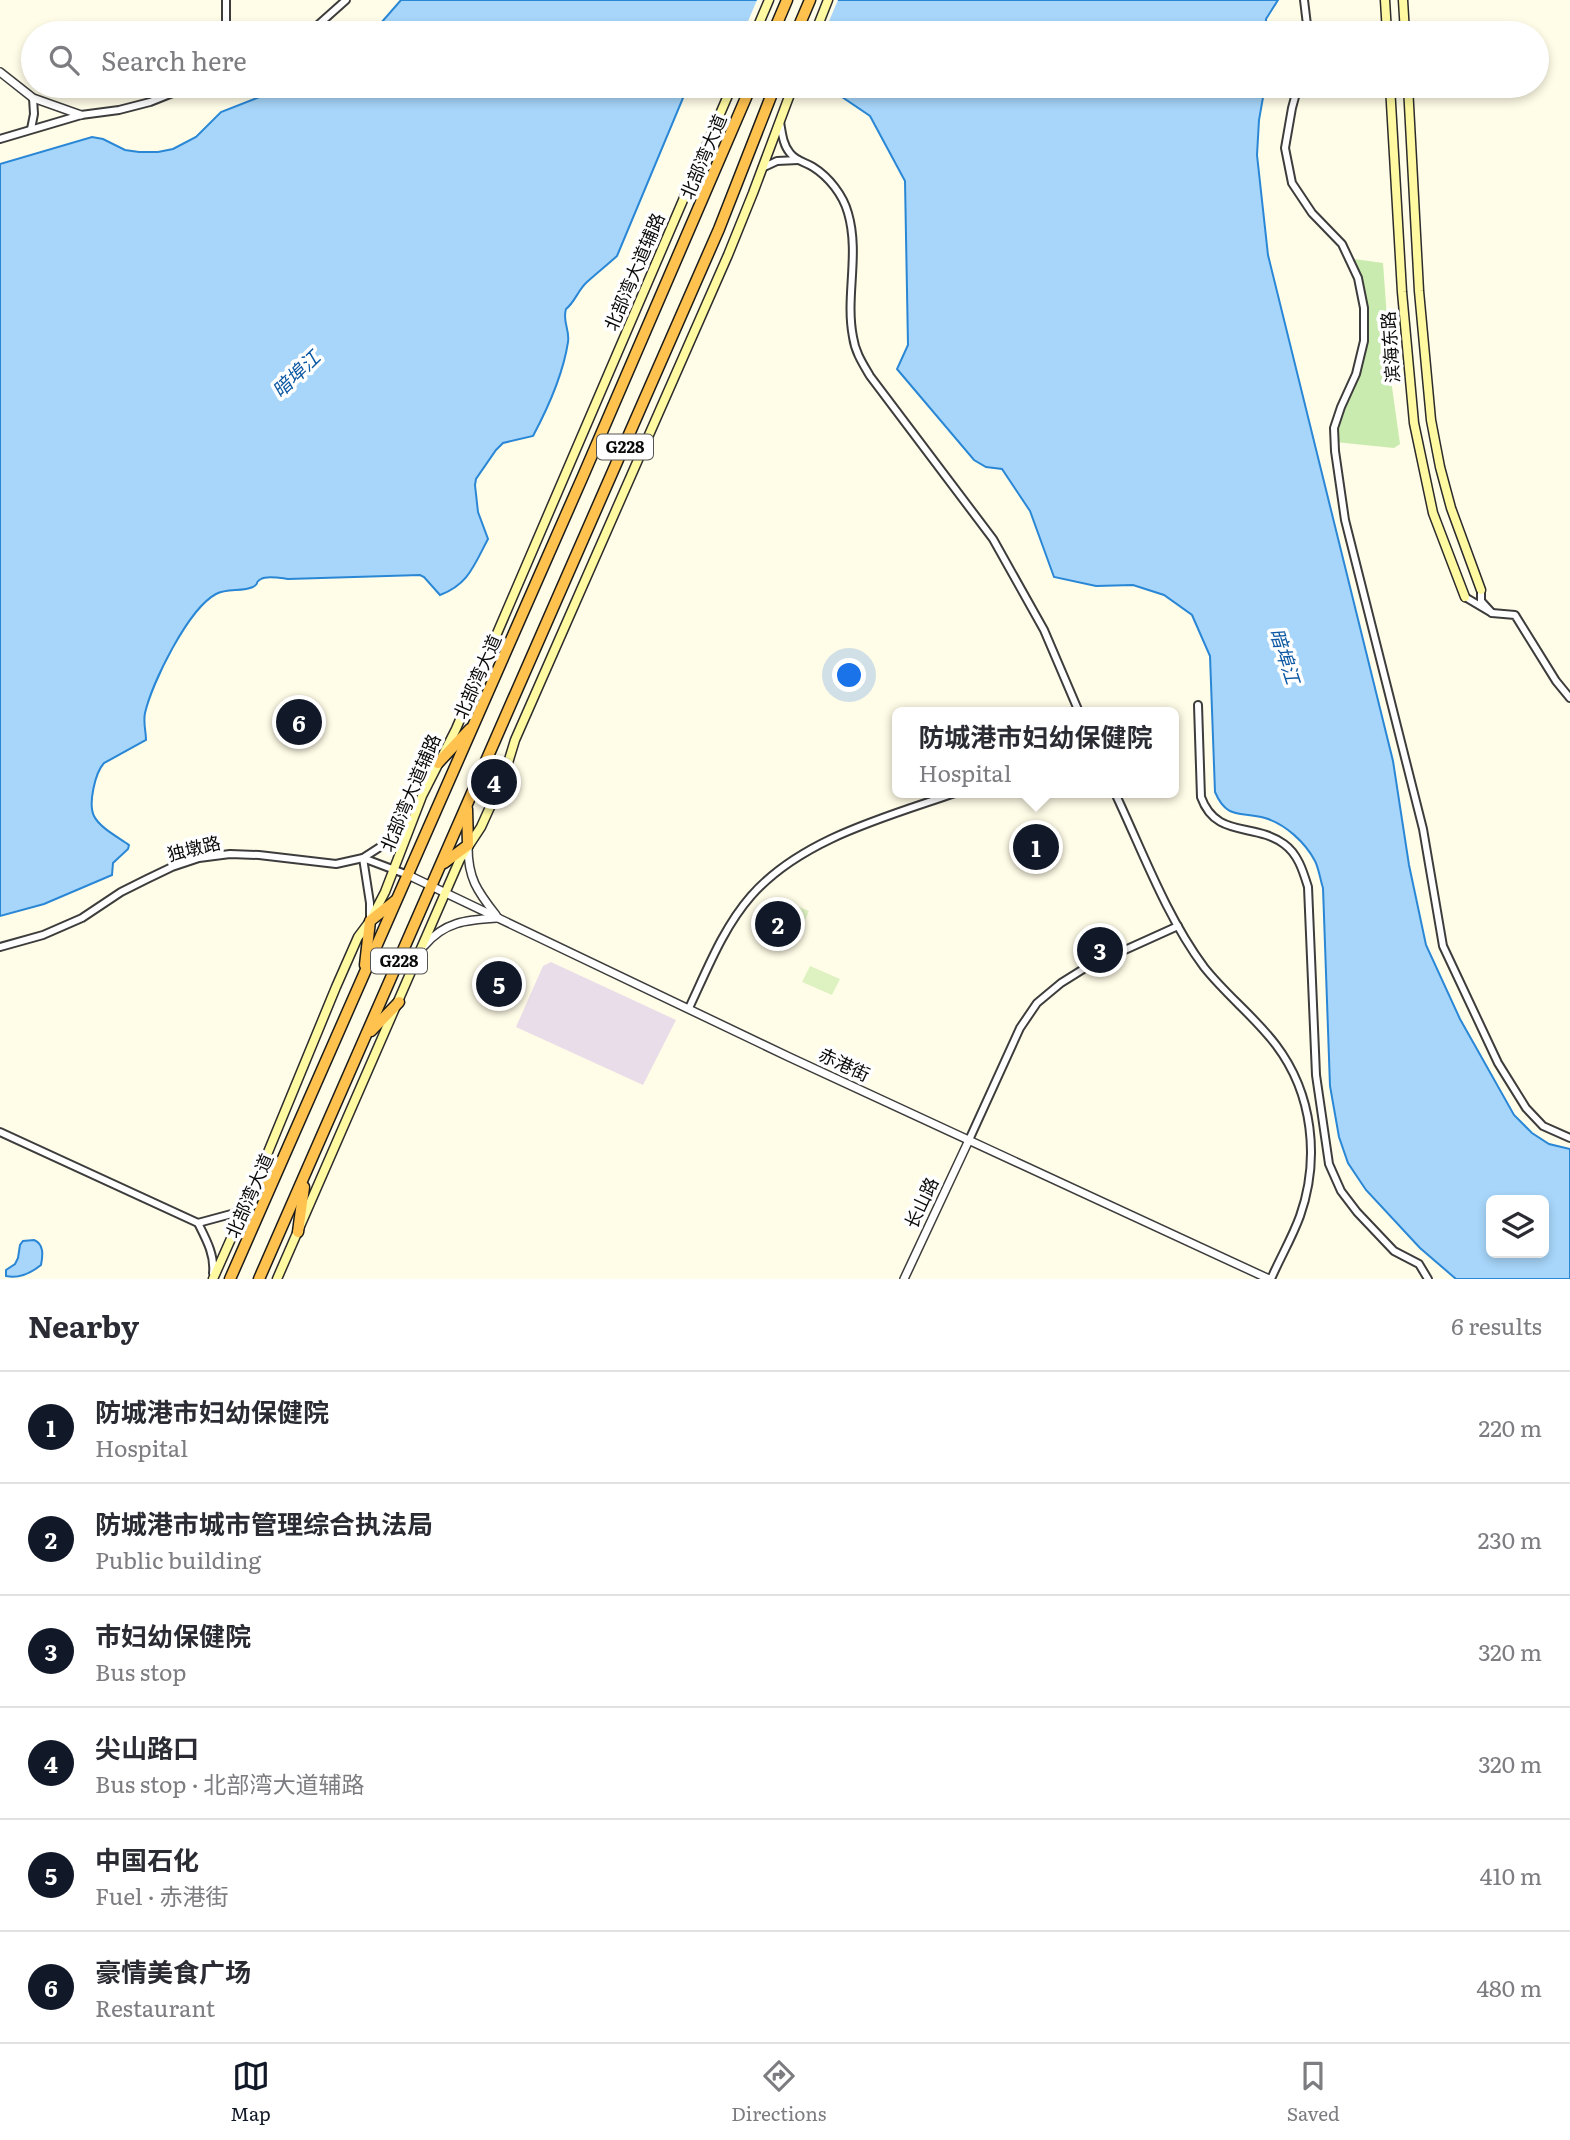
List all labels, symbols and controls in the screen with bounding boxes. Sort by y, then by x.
search box [21,21,1549,98]
text: Search here [101,40,247,79]
icon: search [45,41,83,79]
street label: 北部湾大道 [673,110,733,203]
street label: 北部湾大道辅路 [597,208,671,335]
street label: 滨海东路 [1374,310,1405,384]
water label: 暗埠江 [265,342,327,403]
road number: G228 [597,434,653,460]
water label: 暗埠江 [1264,624,1309,689]
street label: 北部湾大道 [446,630,507,723]
your location [832,658,866,692]
pin: 6 [276,696,322,748]
popup [892,707,1179,798]
text: 防城港市妇幼保健院 [918,716,1153,755]
street label: 北部湾大道辅路 [373,729,447,856]
text: Hospital [918,755,1011,789]
pin: 4 [471,756,517,808]
pin: 1 [1013,821,1059,873]
street label: 独墩路 [164,828,223,867]
pin: 2 [755,898,801,950]
pin: 3 [1077,924,1123,976]
road number: G228 [371,948,427,973]
pin: 5 [476,958,522,1010]
street label: 赤港街 [814,1040,875,1087]
street label: 北部湾大道 [218,1149,279,1242]
street label: 长山路 [897,1172,944,1233]
map controls [1486,1195,1549,1258]
button: layers [1486,1195,1549,1258]
text: Nearby [28,1303,139,1347]
text: 6 results [1451,1308,1542,1342]
text: 防城港市妇幼保健院 [95,1391,329,1430]
text: 1 [46,1410,56,1444]
text: 220 m [1478,1410,1542,1444]
text: Hospital [95,1430,188,1464]
text: 防城港市城市管理综合执法局 [95,1503,433,1542]
text: 2 [45,1522,57,1556]
text: 230 m [1478,1522,1542,1556]
text: Public building [95,1542,261,1576]
text: 巿妇幼保健院 [95,1615,251,1654]
text: 3 [45,1634,57,1668]
text: 320 m [1478,1634,1542,1668]
text: Bus stop [95,1654,187,1688]
text: 尖山路口 [95,1727,199,1766]
text: 4 [44,1746,58,1780]
text: 320 m [1478,1746,1542,1780]
text: Bus stop · 北部湾大道辅路 [95,1766,364,1800]
text: 中国石化 [95,1839,199,1878]
text: 5 [45,1858,57,1892]
text: 410 m [1480,1858,1542,1892]
text: Fuel · 赤港街 [95,1878,228,1912]
text: 豪情美食广场 [95,1951,251,1990]
text: 6 [44,1970,58,2004]
text: 480 m [1476,1970,1542,2004]
text: Restaurant [95,1990,215,2024]
tab: Map [230,2057,271,2127]
tab: Directions [731,2057,826,2127]
tab: Saved [1287,2057,1340,2127]

